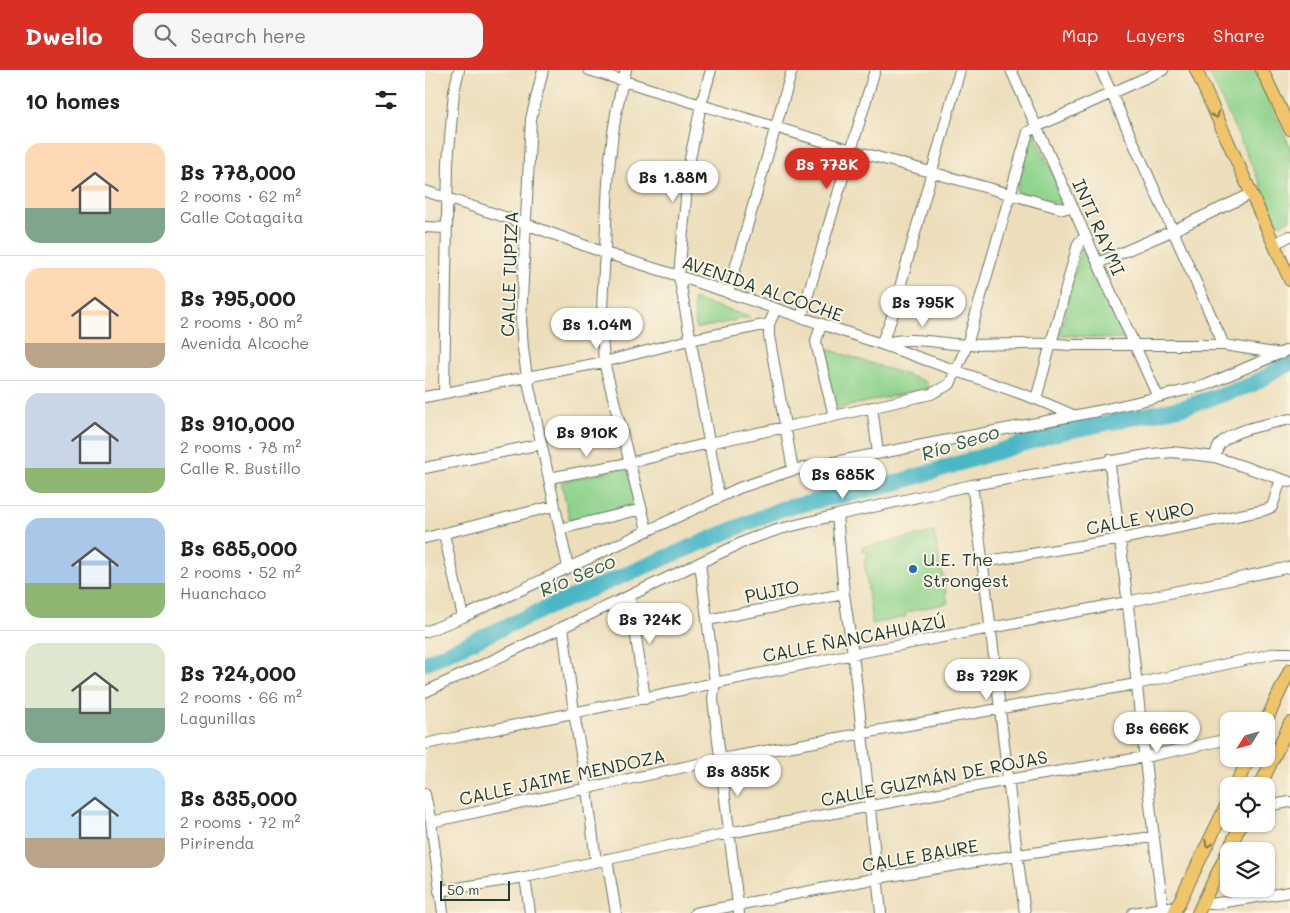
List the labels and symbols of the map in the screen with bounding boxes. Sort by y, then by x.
one-way arrow [1209,110,1220,119]
pin: Bs 778K [781,148,873,190]
pin: Bs 1.88M [621,160,725,203]
street label: INTI RAYMI [1067,175,1131,279]
street label: CALLE TUPIZA [495,211,523,337]
street label: AVENIDA ALCOCHE [679,249,847,327]
pin: Bs 795K [877,286,969,328]
pin: Bs 1.04M [545,308,649,350]
pin: Bs 910K [541,416,633,458]
water label: Río Seco [918,418,1002,466]
pin: Bs 685K [797,458,889,500]
street label: CALLE YURO [1084,496,1196,540]
place label: U.E. The Strongest [923,547,1009,592]
water label: Río Seco [535,548,619,602]
marker: U.E. The Strongest [907,563,919,575]
street label: PUJIO [743,574,801,608]
pin: Bs 724K [604,602,696,645]
street label: CALLE ÑANCAHUAZÚ [760,608,948,668]
pin: Bs 729K [941,658,1033,701]
pin: Bs 666K [1111,712,1203,754]
north arrow [1220,712,1275,768]
street label: CALLE JAIME MENDOZA [457,743,667,811]
street label: CALLE GUZMÁN DE ROJAS [819,744,1049,812]
pin: Bs 835K [692,754,784,797]
street label: CALLE BAURE [860,833,980,877]
one-way arrow [1203,839,1214,848]
scale bar [440,878,510,901]

